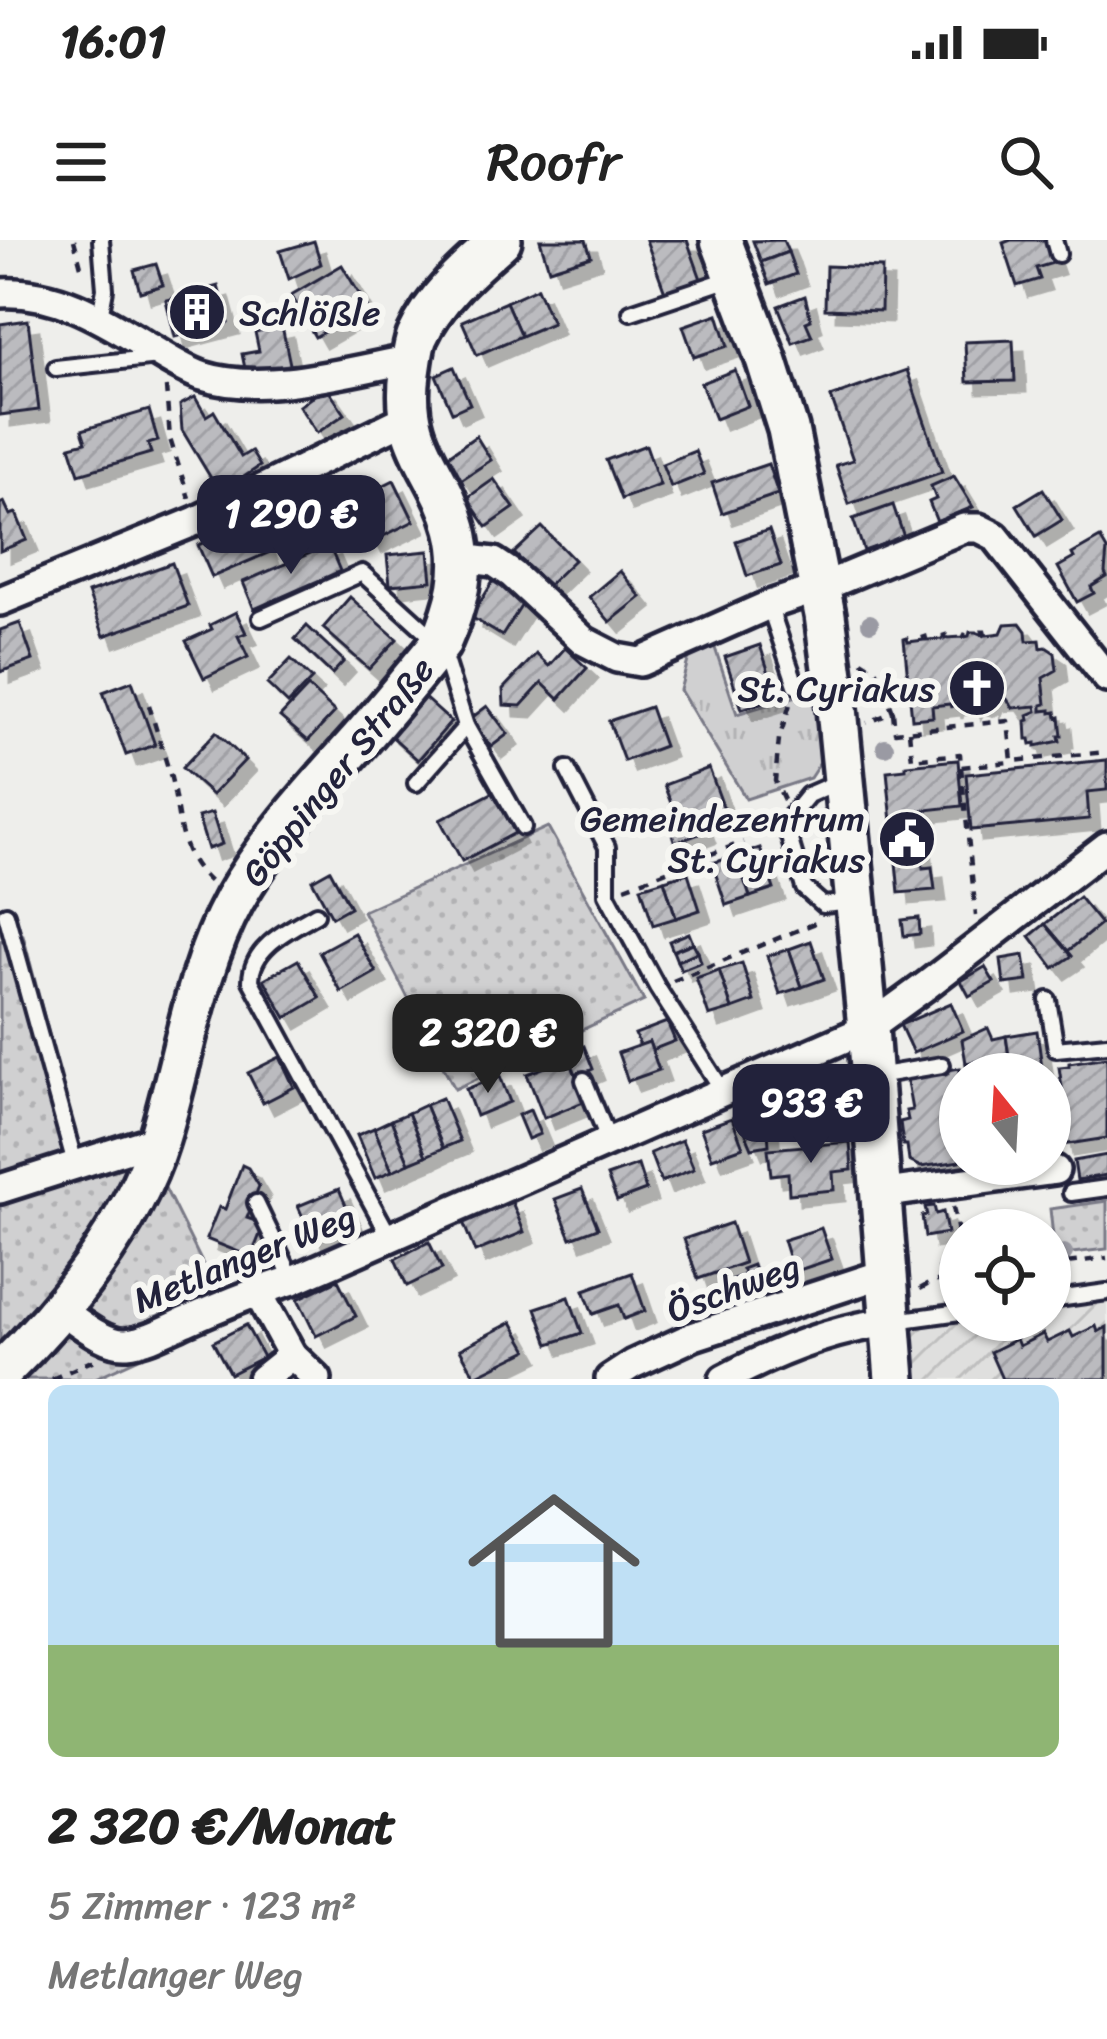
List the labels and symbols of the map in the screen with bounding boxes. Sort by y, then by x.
building icon: Schlößle [166,281,228,343]
place label: Schlößle [239,281,381,345]
pin: 1 290 € [180,475,402,577]
street label: Göppinger Straße [224,642,451,901]
place label: St. Cyriakus [738,657,935,721]
church icon: St. Cyriakus [946,657,1008,719]
place label: Gemeindezentrum St. Cyriakus [580,787,865,892]
public building icon: Gemeindezentrum St. Cyriakus [876,808,938,870]
pin: 2 320 € [377,994,599,1096]
north arrow [939,1053,1071,1185]
pin: 933 € [727,1064,895,1166]
street label: Metlanger Weg [123,1184,366,1332]
street label: Öschweg [657,1234,809,1342]

